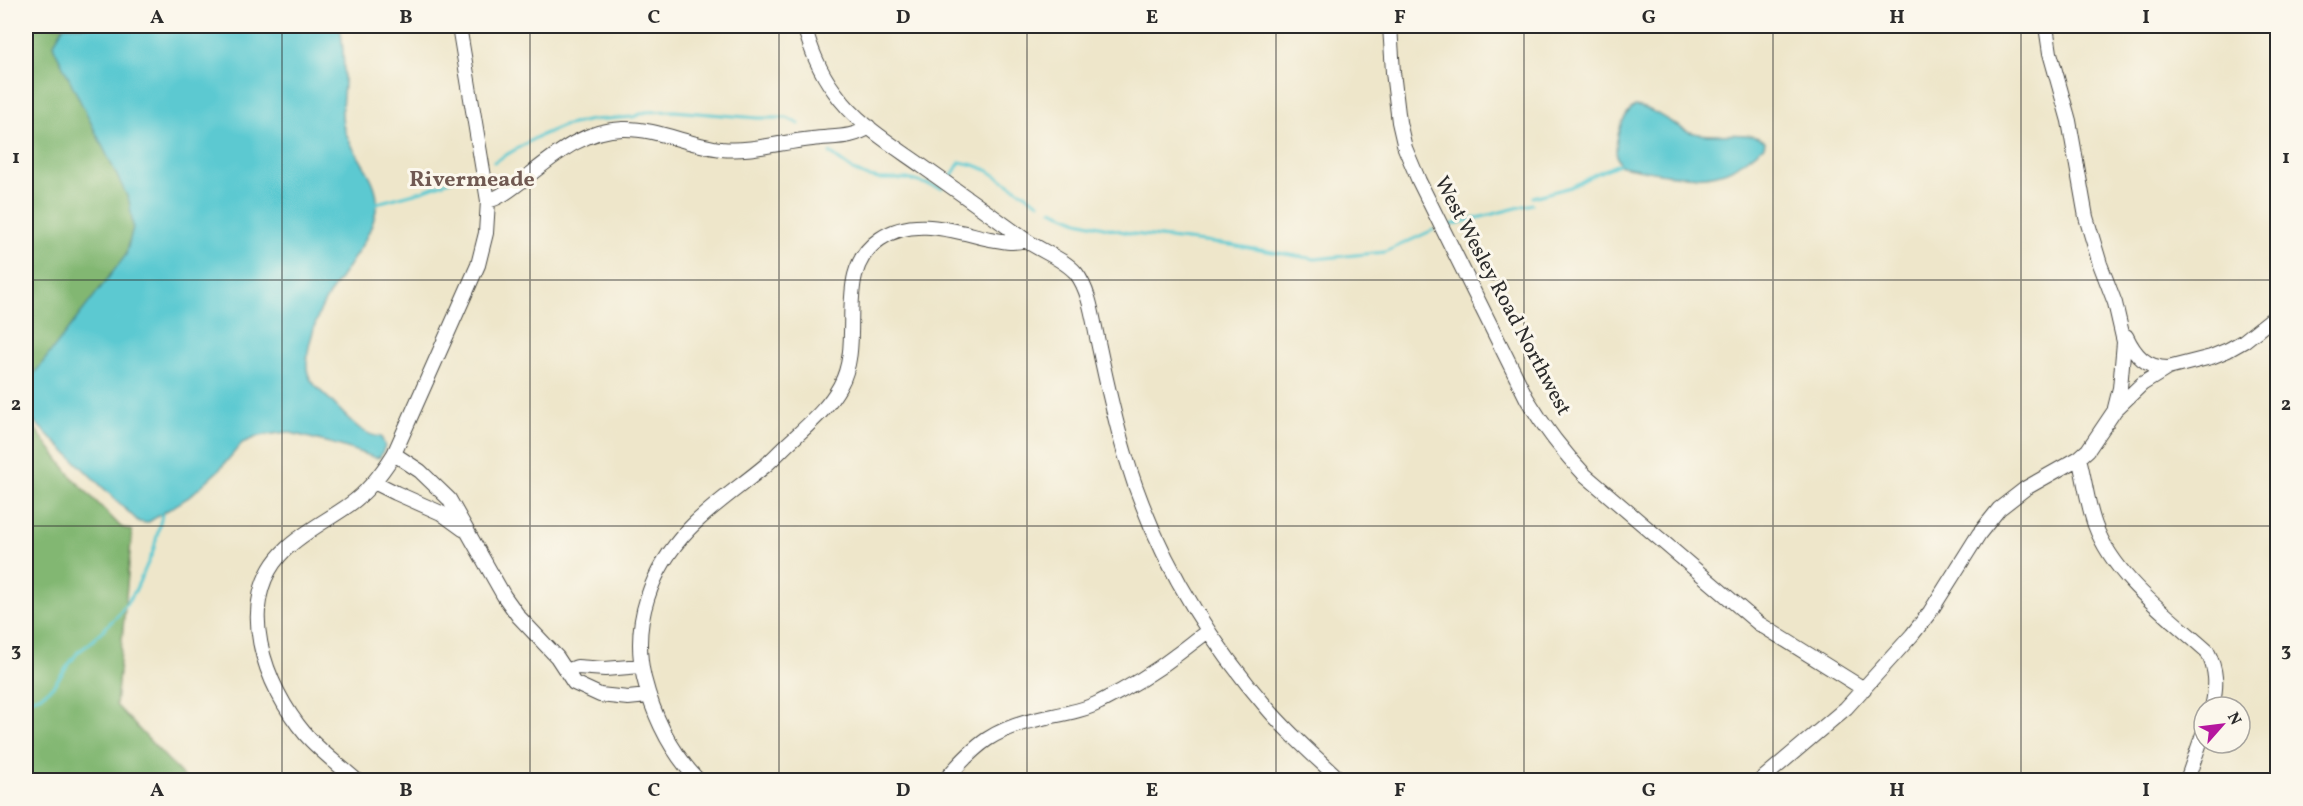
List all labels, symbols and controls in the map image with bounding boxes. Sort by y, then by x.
text: A [150,4,164,32]
text: B [399,4,413,32]
text: C [648,4,661,32]
text: D [896,4,910,32]
text: E [1146,4,1158,32]
text: F [1394,4,1406,32]
text: G [1642,4,1656,32]
text: H [1889,4,1905,32]
text: I [2142,4,2150,32]
text: 1 [12,144,20,172]
text: 1 [2282,144,2290,172]
district label: Rivermeade [409,165,535,196]
street label: West Wesley Road Northwest [1426,171,1578,421]
text: 2 [11,391,21,419]
text: 2 [2281,391,2291,419]
text: 3 [11,637,21,665]
text: 3 [2281,637,2291,665]
north arrow [2192,695,2252,755]
text: N [2221,709,2246,730]
text: A [150,777,164,805]
text: B [399,777,413,805]
text: C [648,777,661,805]
text: D [896,777,910,805]
text: E [1146,777,1158,805]
text: F [1394,777,1406,805]
text: G [1642,777,1656,805]
text: H [1889,777,1905,805]
text: I [2142,777,2150,805]

